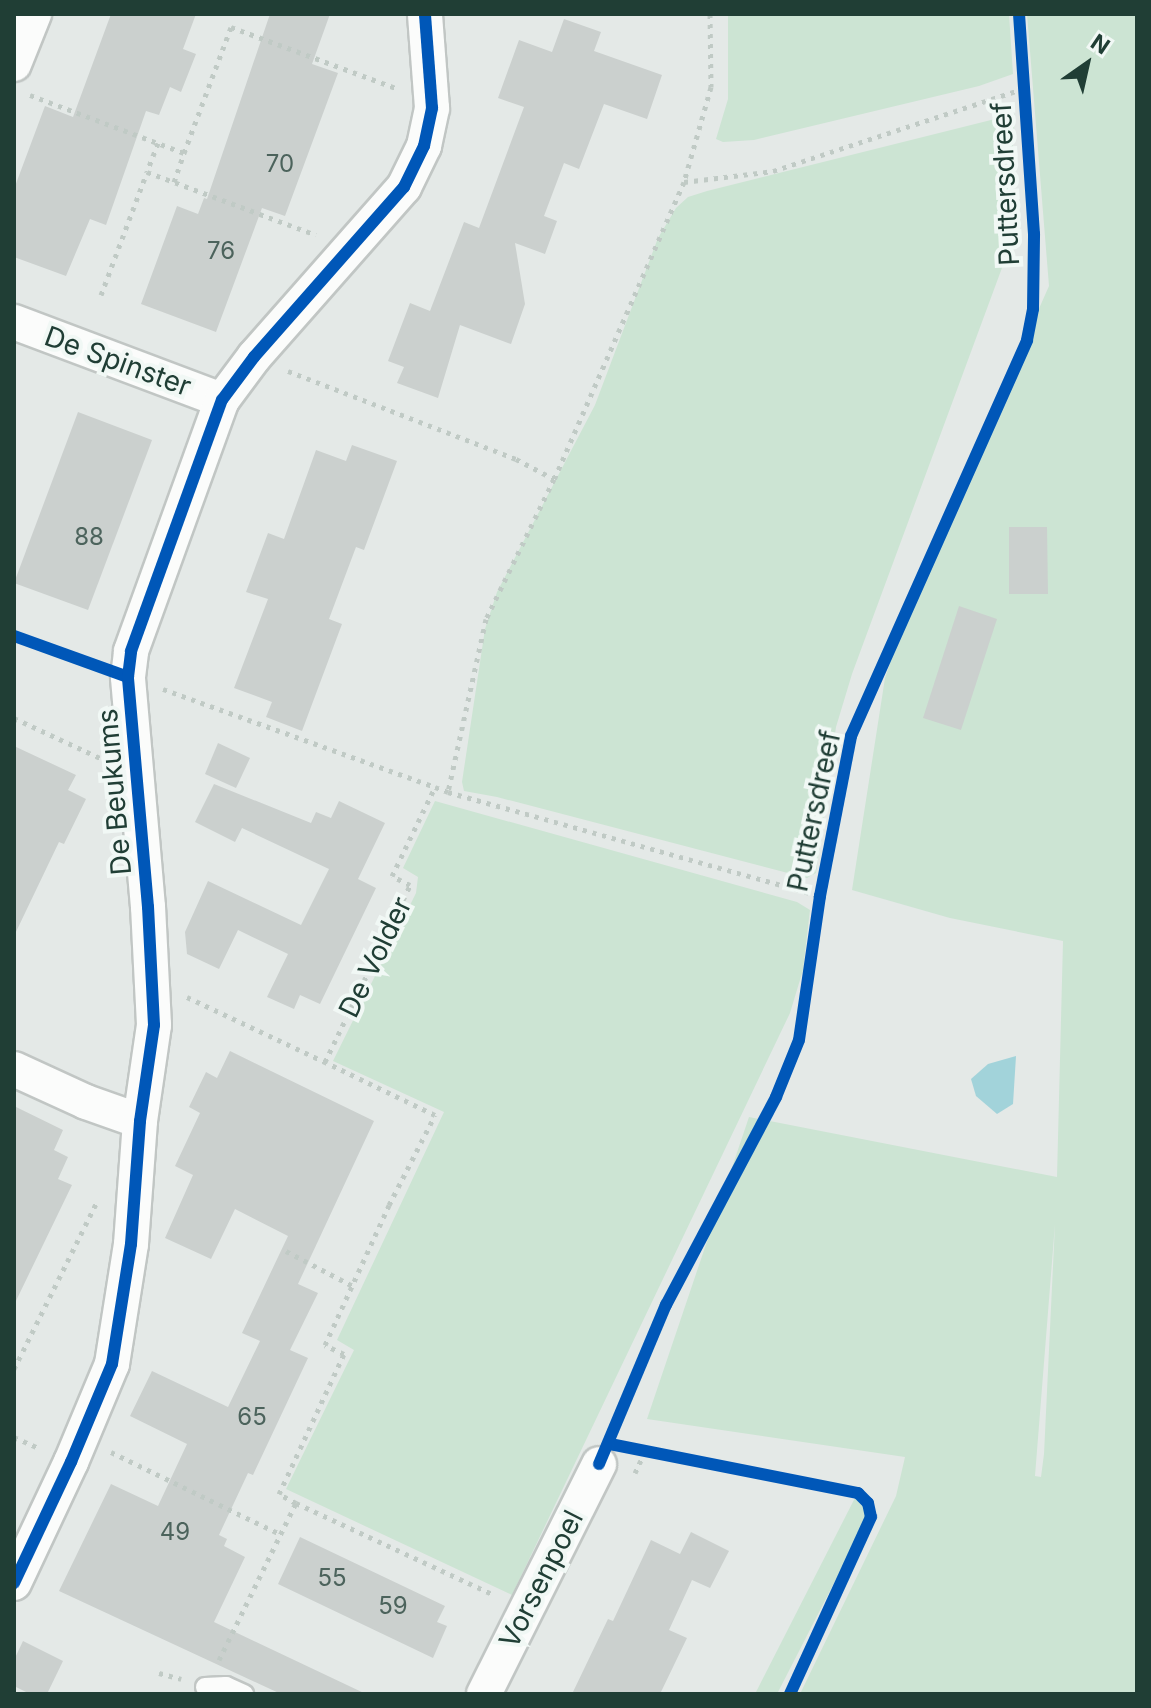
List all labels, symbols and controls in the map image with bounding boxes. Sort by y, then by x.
north arrow [1047,24,1127,104]
text: N [1086,29,1115,60]
street label: Puttersdreef [984,101,1026,267]
house number: 70 [266,150,294,178]
house number: 76 [207,237,235,265]
street label: De Spinster [40,319,196,403]
house number: 88 [74,523,104,551]
street label: De Beukums [90,707,138,877]
street label: Puttersdreef [781,727,847,895]
street label: De Volder [331,891,419,1023]
house number: 65 [237,1403,267,1431]
street label: Vorsenpoel [492,1505,590,1653]
house number: 49 [160,1518,190,1546]
house number: 55 [317,1564,347,1592]
house number: 59 [378,1592,408,1620]

